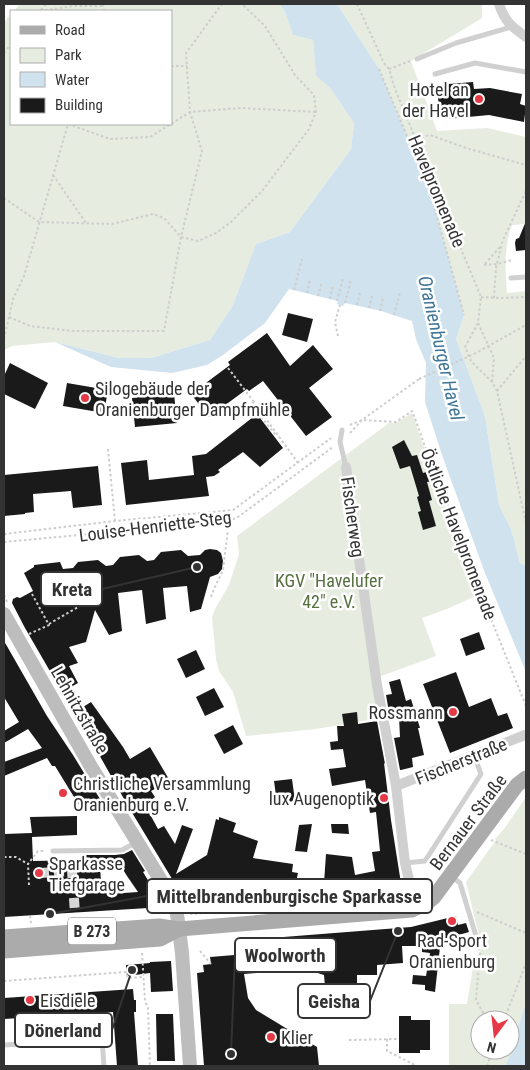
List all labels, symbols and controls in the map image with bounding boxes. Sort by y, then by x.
legend [10,10,172,125]
text: Road [55,21,85,39]
text: Park [55,46,82,64]
text: Water [55,71,90,89]
place label: Hotel an der Havel [402,79,469,121]
marker: Hotel an der Havel [473,93,485,105]
text: Building [55,96,103,114]
street label: Havelpromenade [404,132,470,250]
water label: Oranienburger Havel [413,273,469,423]
place label: Silogebäude der Oranienburger Dampfmühle [95,378,290,420]
marker: Silogebäude der Oranienburger Dampfmühle [79,392,91,404]
street label: Östliche Havelpromenade [417,445,501,623]
street label: Fischerweg [337,475,369,559]
street label: Louise-Henriette-Steg [78,506,232,546]
park label: KGV "Havelufer 42" e.V. [275,570,384,612]
callout: Kreta [41,572,102,606]
text: Kreta [52,578,92,601]
street label: Lehnitzstraße [47,663,113,757]
place label: Rossmann [368,702,443,723]
marker: Rossmann [447,706,459,718]
street label: Fischerstraße [412,733,510,789]
street label: Bernauer Straße [425,770,511,874]
place label: Christliche Versammlung Oranienburg e.V. [73,773,251,815]
marker: Christliche Versammlung Oranienburg e.V. [57,787,69,799]
place label: lux Augenoptik [269,788,374,809]
marker: lux Augenoptik [378,792,390,804]
place label: Sparkasse Tiefgarage [49,853,125,895]
marker: Sparkasse Tiefgarage [33,867,45,879]
callout: Mittelbrandenburgische Sparkasse [147,879,432,913]
text: Mittelbrandenburgische Sparkasse [157,885,422,908]
marker: Rad-Sport Oranienburg [446,915,458,927]
road number: B 273 [68,918,116,944]
place label: Rad-Sport Oranienburg [409,930,495,972]
callout: Woolworth [235,938,336,972]
text: Woolworth [244,944,326,967]
callout: Geisha [298,984,370,1018]
place label: Eisdiele [40,990,95,1011]
text: Geisha [308,990,360,1013]
marker: Eisdiele [24,994,36,1006]
north arrow [470,1010,520,1060]
callout: Dönerland [15,1013,112,1047]
text: Dönerland [24,1019,102,1042]
place label: Klier [281,1027,314,1048]
marker: Klier [265,1031,277,1043]
text: N [485,1039,498,1056]

